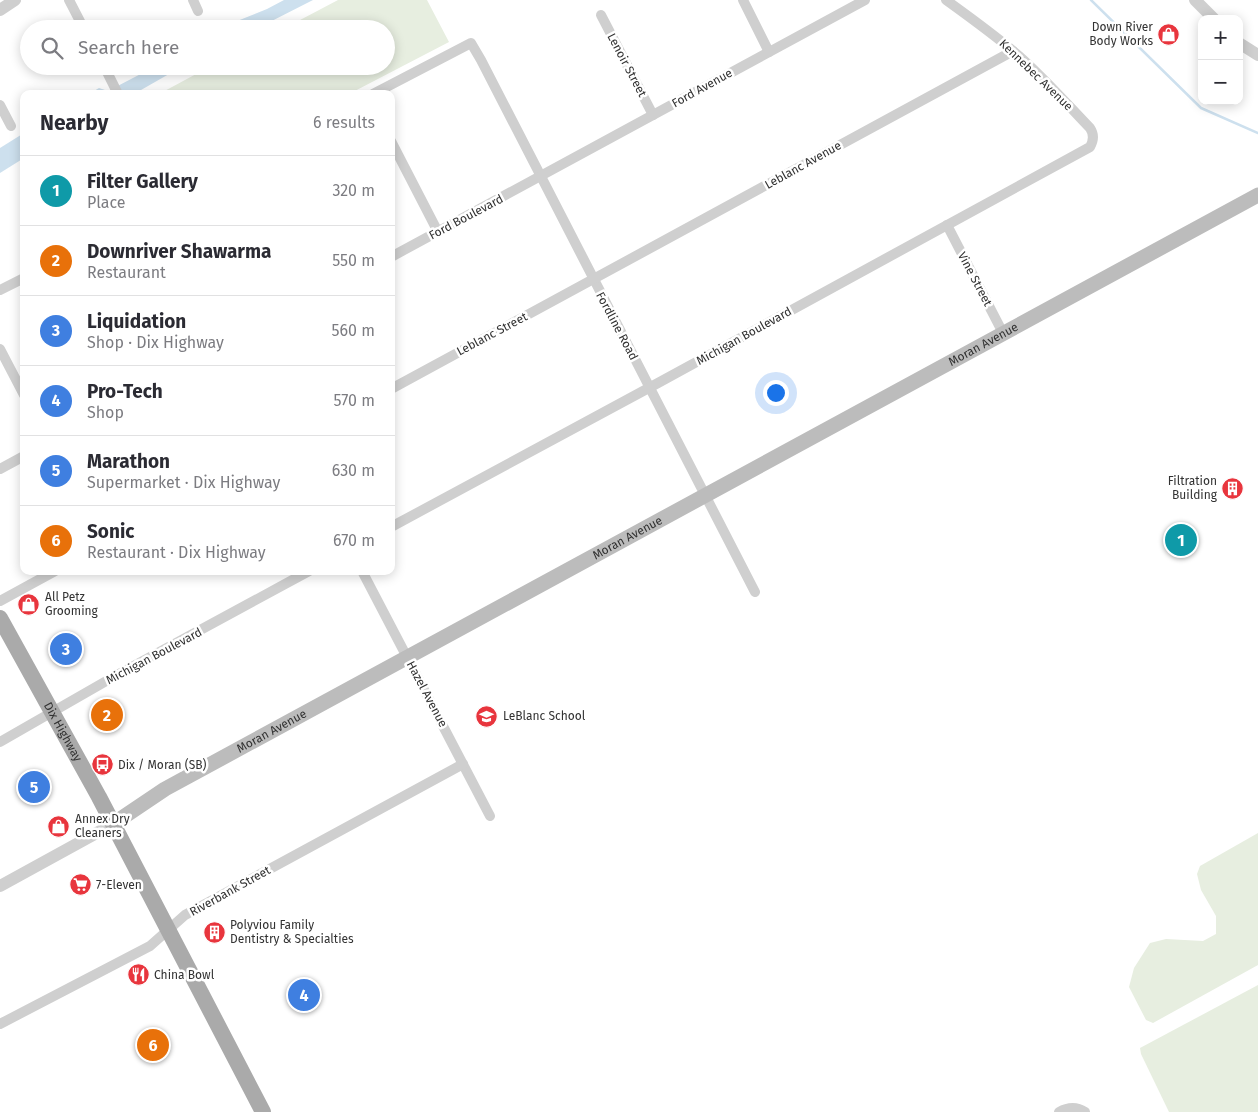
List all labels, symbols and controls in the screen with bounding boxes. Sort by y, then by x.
map controls [1198,15,1243,105]
button: + [1198,15,1243,60]
search box [20,20,395,75]
place label: Down River Body Works [1089,20,1153,48]
shop icon: Down River Body Works [1157,22,1181,46]
street label: Lenoir Street [604,31,650,100]
icon: search [38,34,66,62]
text: Search here [78,36,179,59]
street label: Kennebec Avenue [996,36,1076,114]
button: − [1198,60,1243,105]
street label: Ford Avenue [669,66,735,110]
text: Nearby [40,110,108,136]
text: 6 results [313,113,375,132]
street label: Leblanc Avenue [762,138,844,192]
text: Filter Gallery [87,170,198,193]
text: 1 [52,181,60,200]
text: 320 m [332,181,375,200]
street label: Ford Boulevard [426,192,506,242]
text: Place [87,193,126,212]
text: Downriver Shawarma [87,240,271,263]
street label: Vine Street [955,250,995,309]
text: 2 [52,251,60,270]
text: 550 m [332,251,375,270]
text: Restaurant [87,263,166,282]
street label: Fordline Road [593,289,641,363]
street label: Michigan Boulevard [694,304,794,368]
street label: Leblanc Street [454,309,530,358]
text: Liquidation [87,310,186,333]
street label: Moran Avenue [946,320,1021,369]
text: 3 [52,321,60,340]
text: 560 m [332,321,375,340]
text: Shop · Dix Highway [87,333,224,352]
text: Pro-Tech [87,380,163,403]
your location [763,380,789,406]
text: 4 [51,391,61,410]
text: 570 m [334,391,375,410]
text: Shop [87,403,124,422]
text: Marathon [87,450,170,473]
text: 5 [52,461,60,480]
text: 630 m [332,461,375,480]
text: Supermarket · Dix Highway [87,473,280,492]
place label: Filtration Building [1168,474,1218,502]
building icon: Filtration Building [1221,476,1245,500]
street label: Moran Avenue [590,513,665,562]
text: Sonic [87,520,134,543]
pin: 1 [1165,521,1197,559]
text: 6 [51,531,61,550]
text: 670 m [333,531,375,550]
text: Restaurant · Dix Highway [87,543,266,562]
place label: All Petz Grooming [45,590,99,618]
shop icon: All Petz Grooming [17,592,41,616]
street label: Michigan Boulevard [104,625,204,687]
pin: 3 [50,630,82,668]
street label: Hazel Avenue [404,659,450,729]
pin: 2 [91,696,123,734]
street label: Dix Highway [41,700,85,764]
school or university icon: LeBlanc School [475,704,499,728]
street label: Moran Avenue [234,706,309,756]
place label: LeBlanc School [503,709,586,723]
bus stop icon: Dix / Moran (SB) [90,753,114,777]
place label: Dix / Moran (SB) [118,758,207,772]
pin: 5 [18,768,50,806]
place label: Annex Dry Cleaners [75,812,130,840]
shop icon: Annex Dry Cleaners [47,814,71,838]
street label: Riverbank Street [187,863,273,919]
supermarket icon: 7-Eleven [68,873,92,897]
place label: 7-Eleven [96,878,142,892]
place label: Polyviou Family Dentistry & Specialties [230,918,354,946]
building icon: Polyviou Family Dentistry & Specialties [202,920,226,944]
restaurant icon: China Bowl [126,963,150,987]
place label: China Bowl [154,968,215,982]
pin: 4 [288,976,320,1014]
pin: 6 [137,1026,169,1064]

